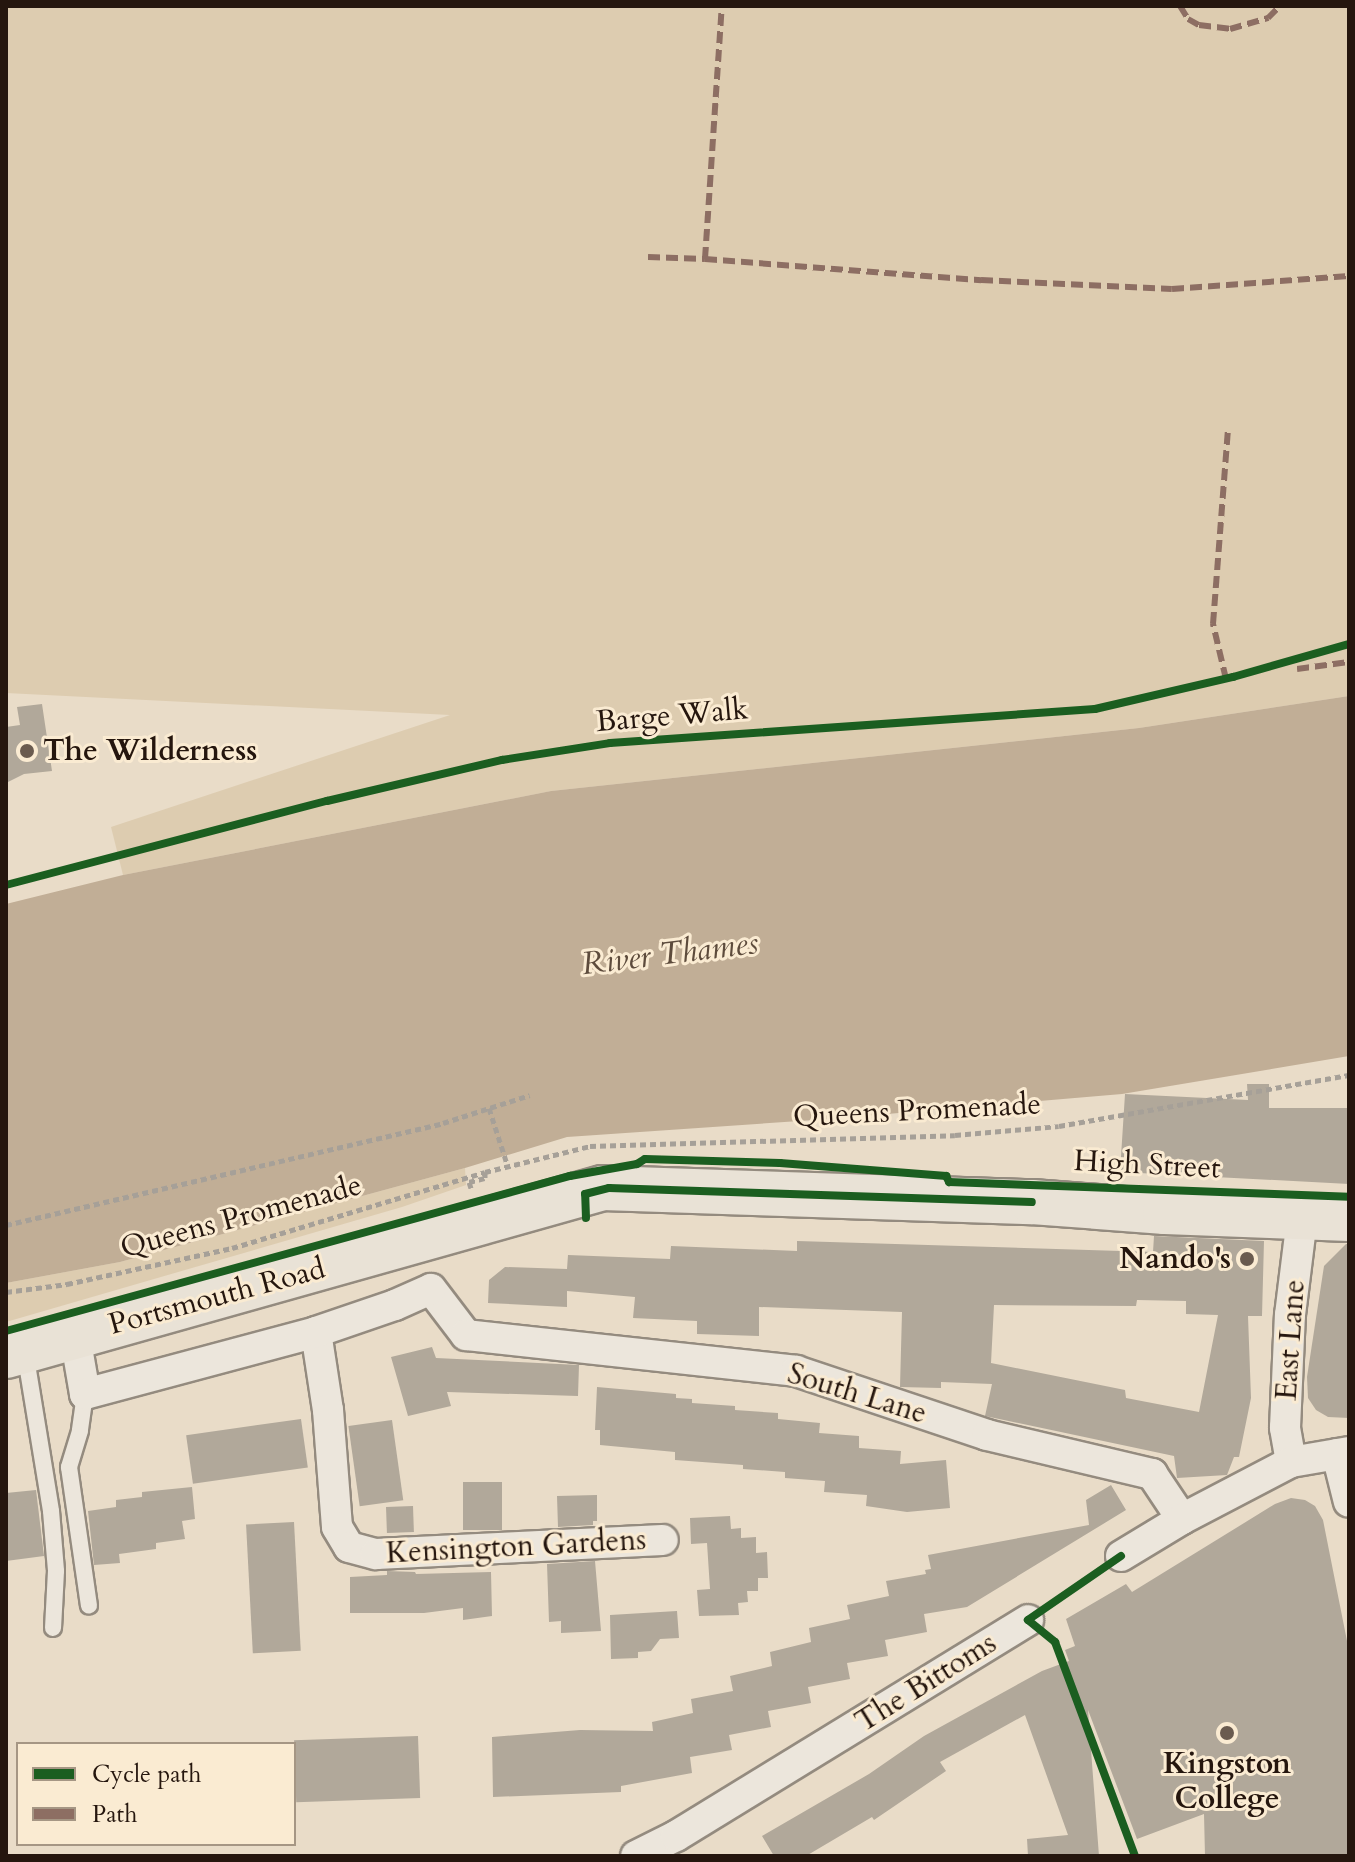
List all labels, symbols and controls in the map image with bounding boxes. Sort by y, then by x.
street label: Barge Walk [594,691,750,741]
place label: The Wilderness [43,733,257,769]
marker: The Wilderness [18,742,36,760]
water label: River Thames [580,924,760,984]
street label: Queens Promenade [792,1087,1042,1135]
street label: High Street [1073,1143,1221,1187]
street label: Queens Promenade [116,1167,366,1267]
place label: Nando's [1119,1241,1231,1277]
marker: Nando's [1238,1250,1256,1268]
street label: Portsmouth Road [105,1251,329,1343]
street label: East Lane [1269,1278,1313,1402]
street label: South Lane [783,1356,931,1432]
street label: Kensington Gardens [385,1522,647,1572]
street label: The Bittoms [849,1625,1003,1741]
marker: Kingston College [1218,1724,1236,1742]
legend [16,1742,296,1846]
place label: Kingston College [1163,1746,1291,1816]
text: Cycle path [92,1758,201,1791]
text: Path [92,1798,137,1831]

